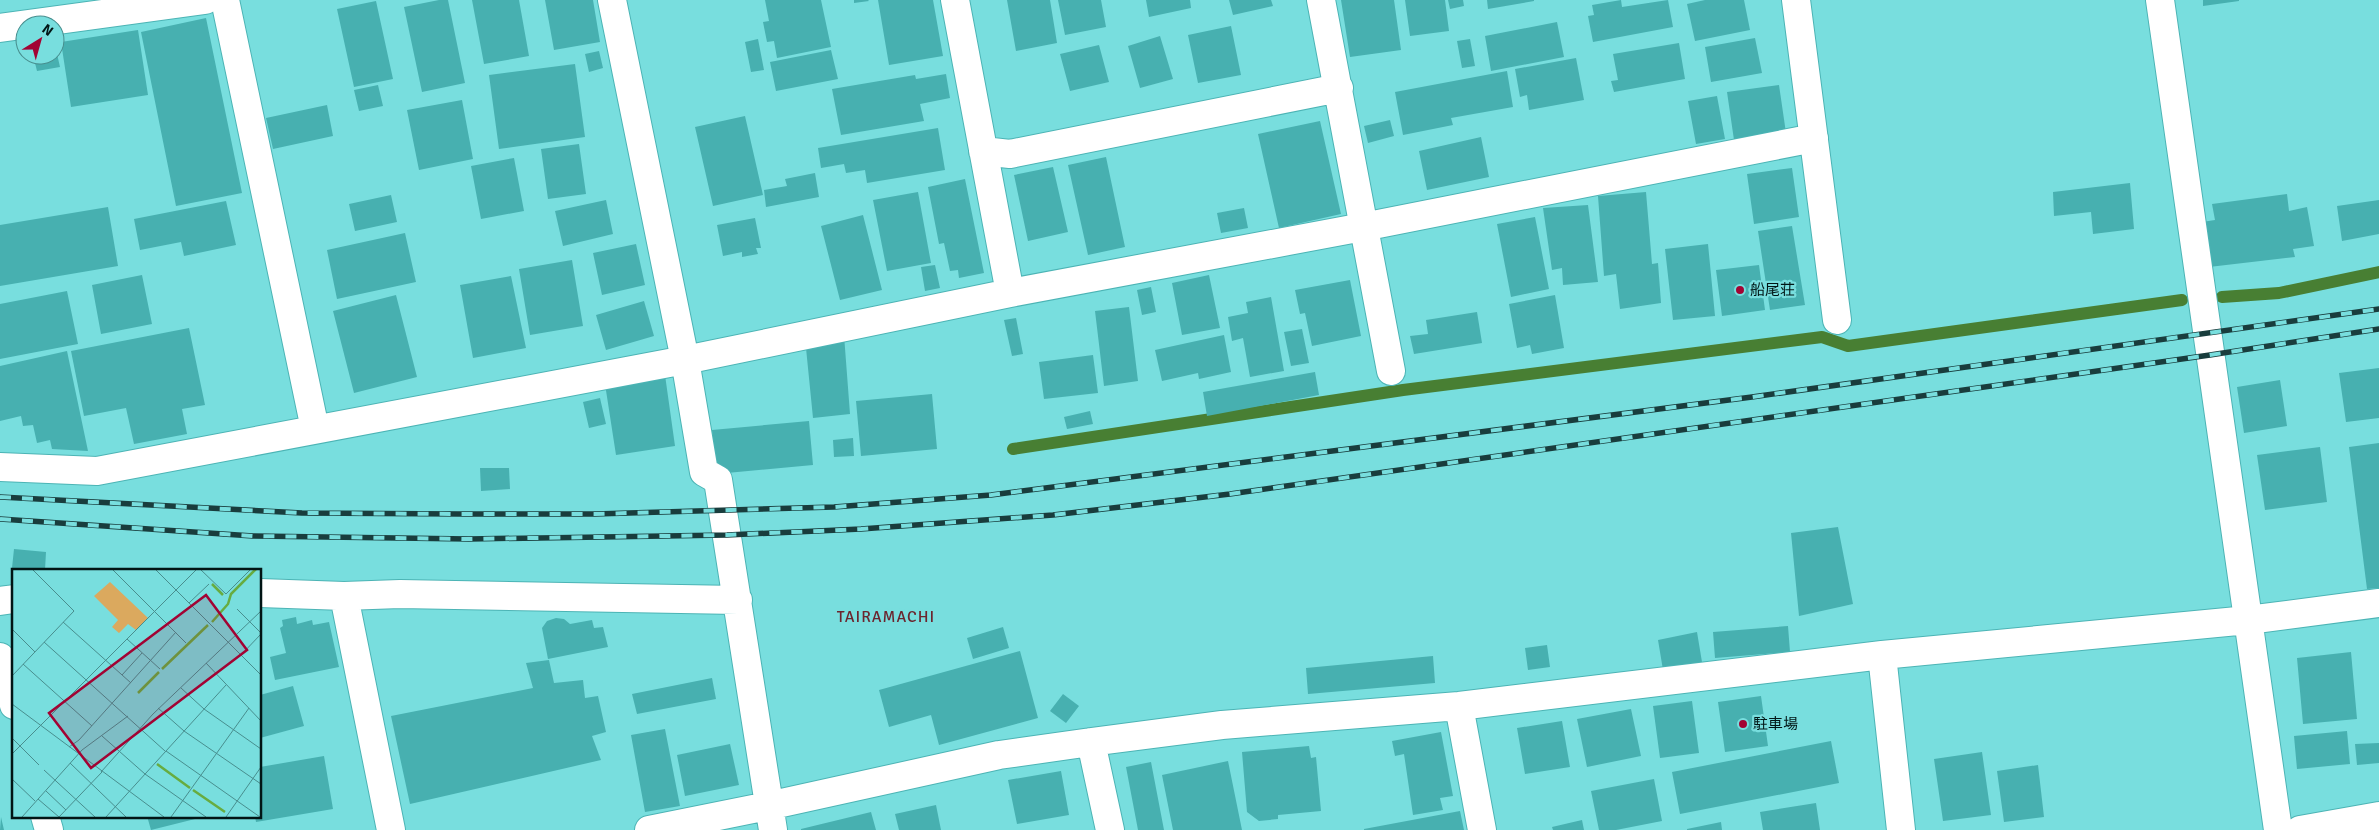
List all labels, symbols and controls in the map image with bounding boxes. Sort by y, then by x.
north arrow [15,15,65,65]
text: N [39,20,57,40]
place label: 船尾荘 [1750,281,1795,299]
marker: 船尾荘 [1734,284,1746,296]
inset map [12,569,261,818]
district label: TAIRAMACHI [837,607,935,627]
place label: 駐車場 [1753,715,1798,733]
marker: 駐車場 [1737,718,1749,730]

